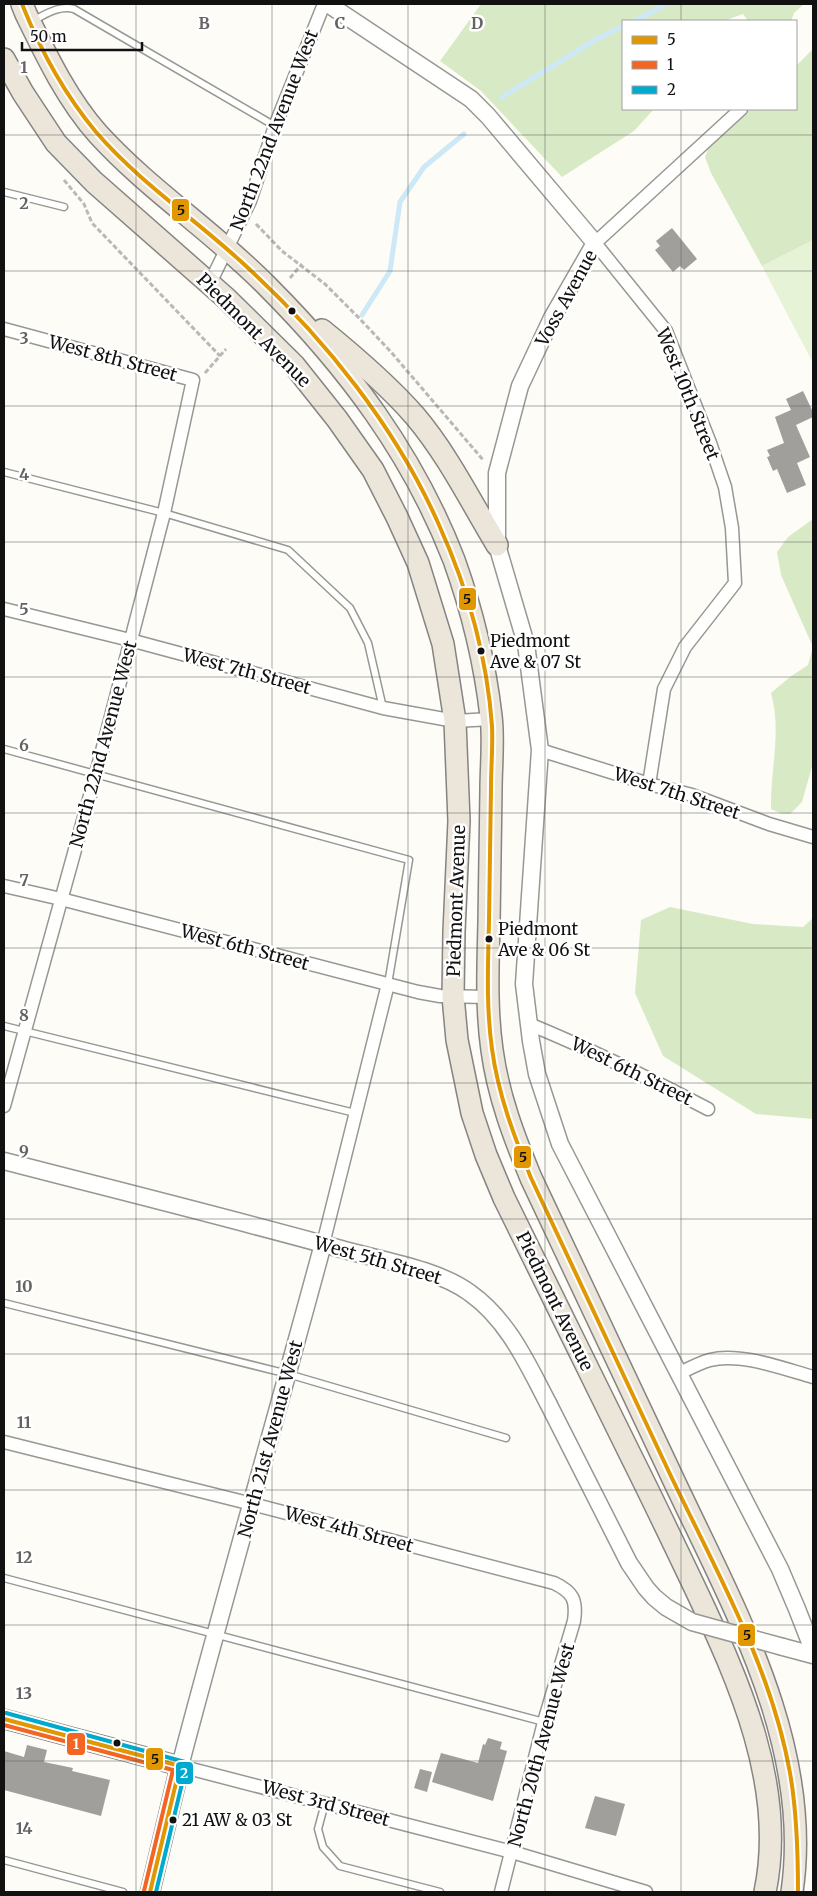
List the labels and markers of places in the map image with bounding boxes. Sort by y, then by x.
unlabelled marker [287,306,297,316]
place label: Piedmont Ave & 07 St [489,630,582,673]
marker: Piedmont Ave & 07 St [476,646,486,656]
place label: Piedmont Ave & 06 St [497,918,591,961]
marker: Piedmont Ave & 06 St [484,934,494,944]
unlabelled marker [112,1738,122,1748]
place label: 21 AW & 03 St [182,1809,293,1831]
marker: 21 AW & 03 St [168,1815,178,1825]

